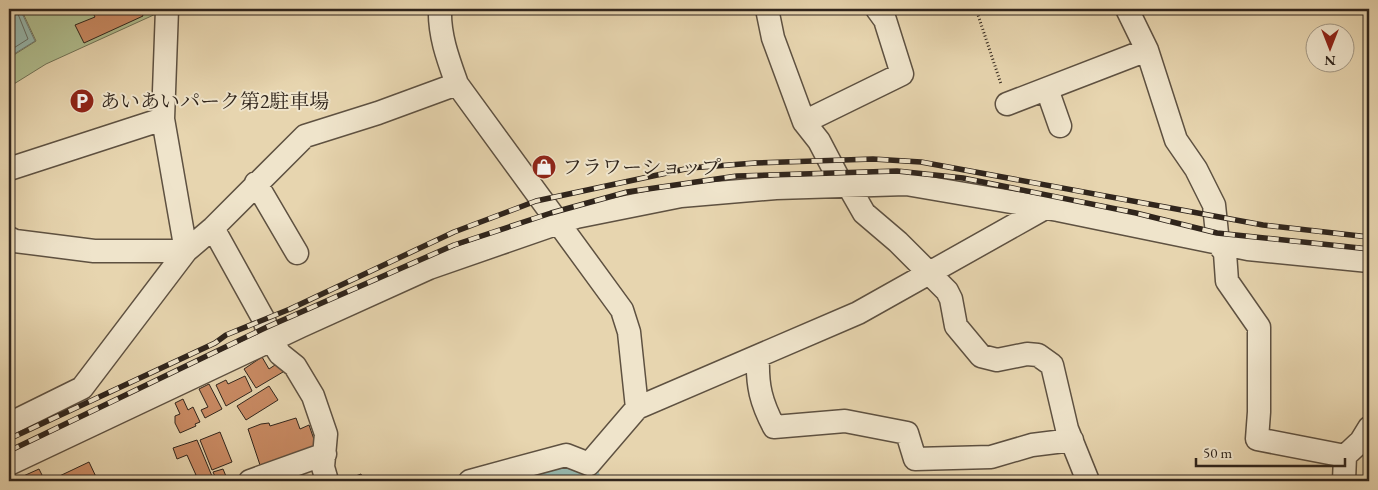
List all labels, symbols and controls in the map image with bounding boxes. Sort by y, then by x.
north arrow [1306,22,1356,72]
text: N [1324,52,1336,70]
parking icon: あいあいパーク第2駐車場 [69,88,95,114]
place label: あいあいパーク第2駐車場 [100,88,330,114]
shop icon: フラワーショップ [531,154,557,180]
place label: フラワーショップ [562,154,721,180]
scale bar [1196,435,1344,467]
text: 50 m [1203,443,1232,462]

